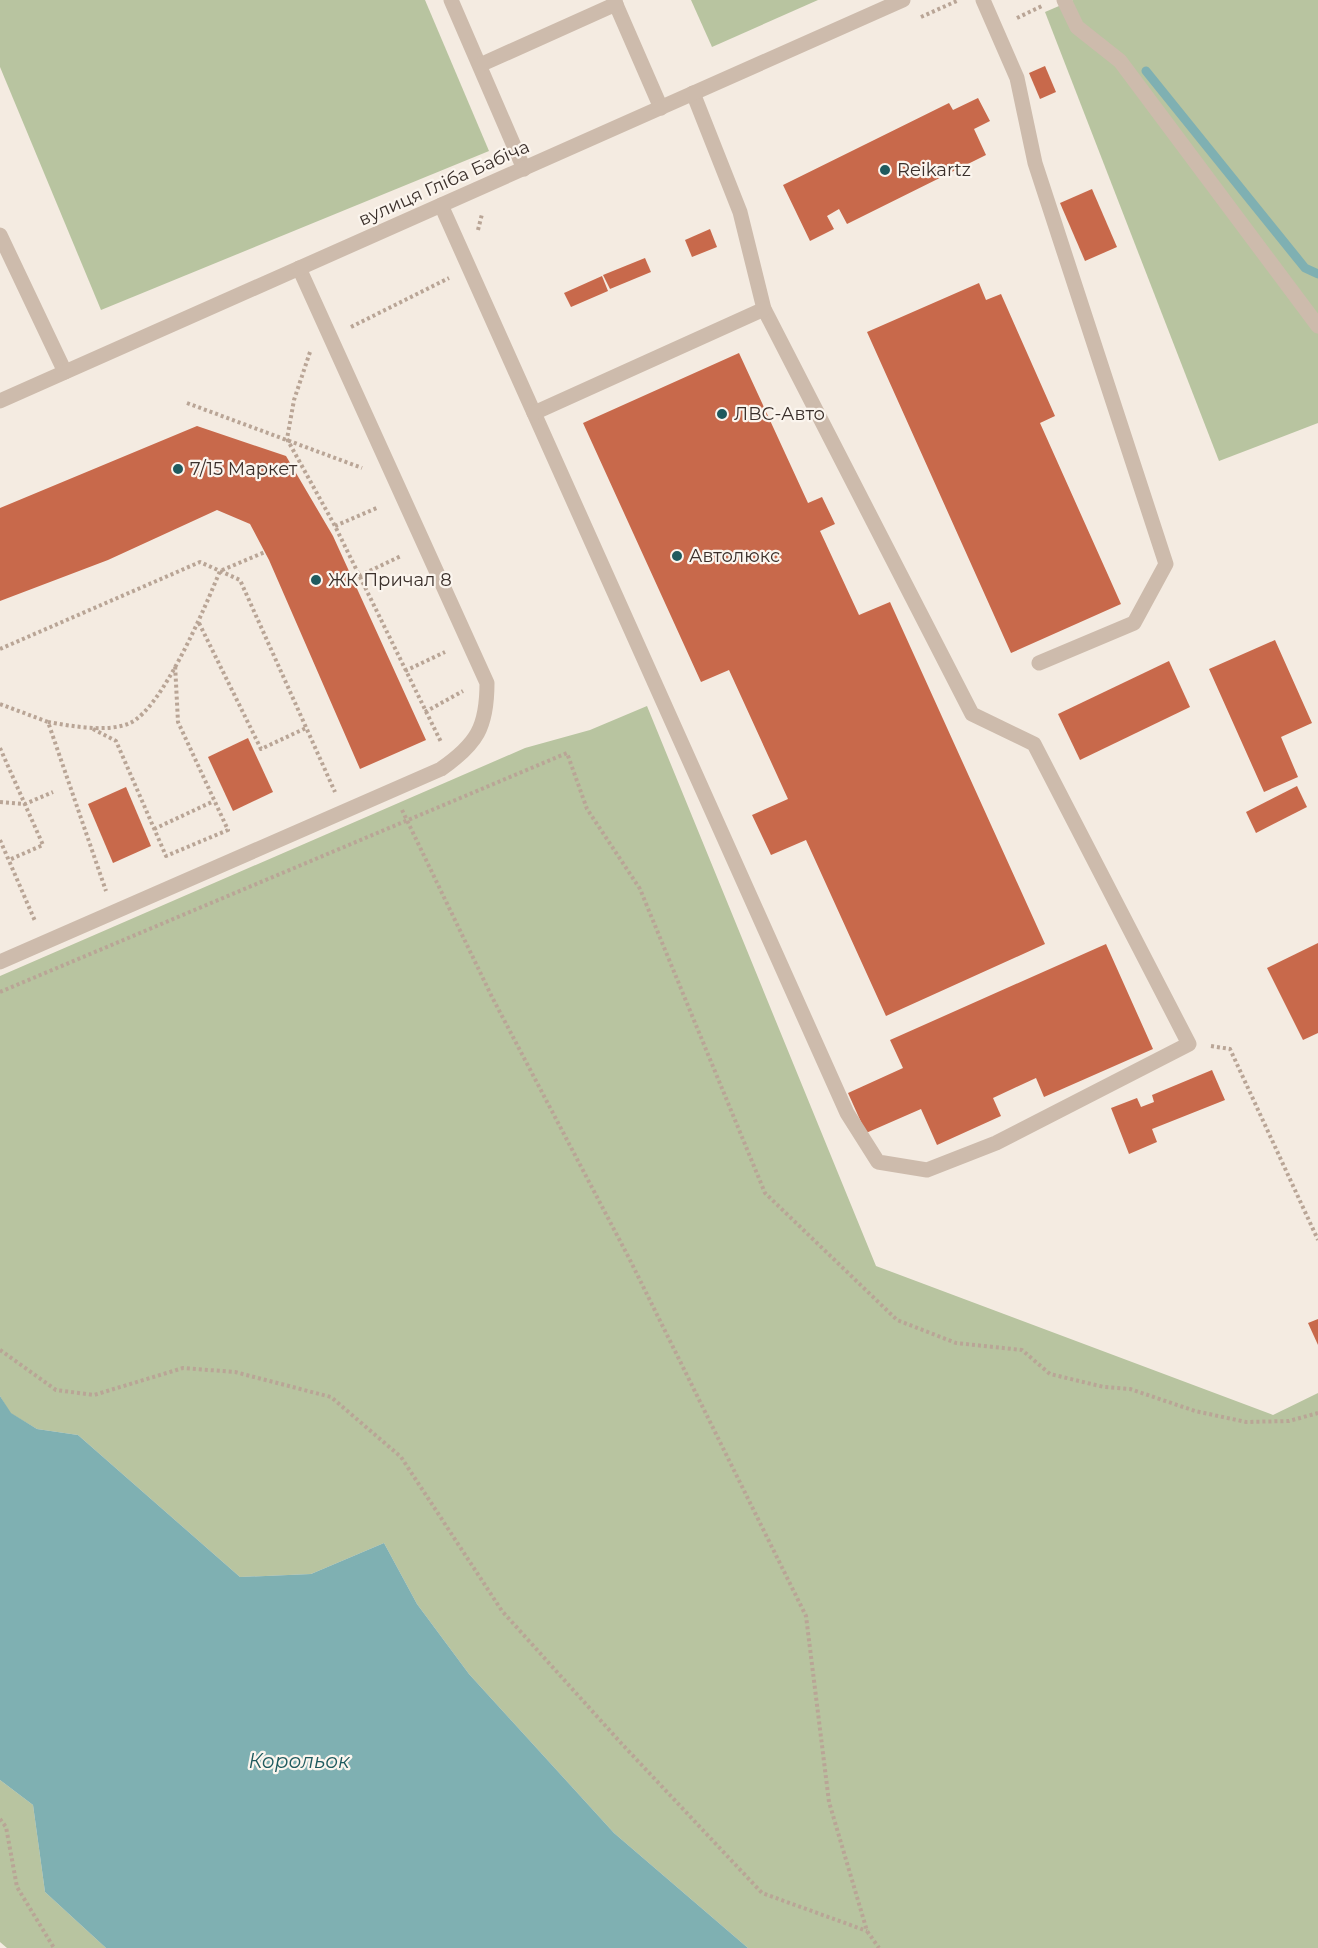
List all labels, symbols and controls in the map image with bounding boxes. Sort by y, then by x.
street label: вулиця Гліба Бабіча [355,135,533,231]
place label: Reikartz [897,159,971,181]
marker: Reikartz [878,163,892,177]
place label: ЛВС-Авто [734,403,825,425]
marker: ЛВС-Авто [715,407,729,421]
place label: 7/15 Маркет [190,458,298,480]
marker: 7/15 Маркет [171,462,185,476]
place label: Автолюкс [689,545,780,567]
marker: Автолюкс [670,549,684,563]
place label: ЖК Причал 8 [328,569,452,591]
marker: ЖК Причал 8 [309,573,323,587]
water label: Корольок [248,1749,351,1773]

